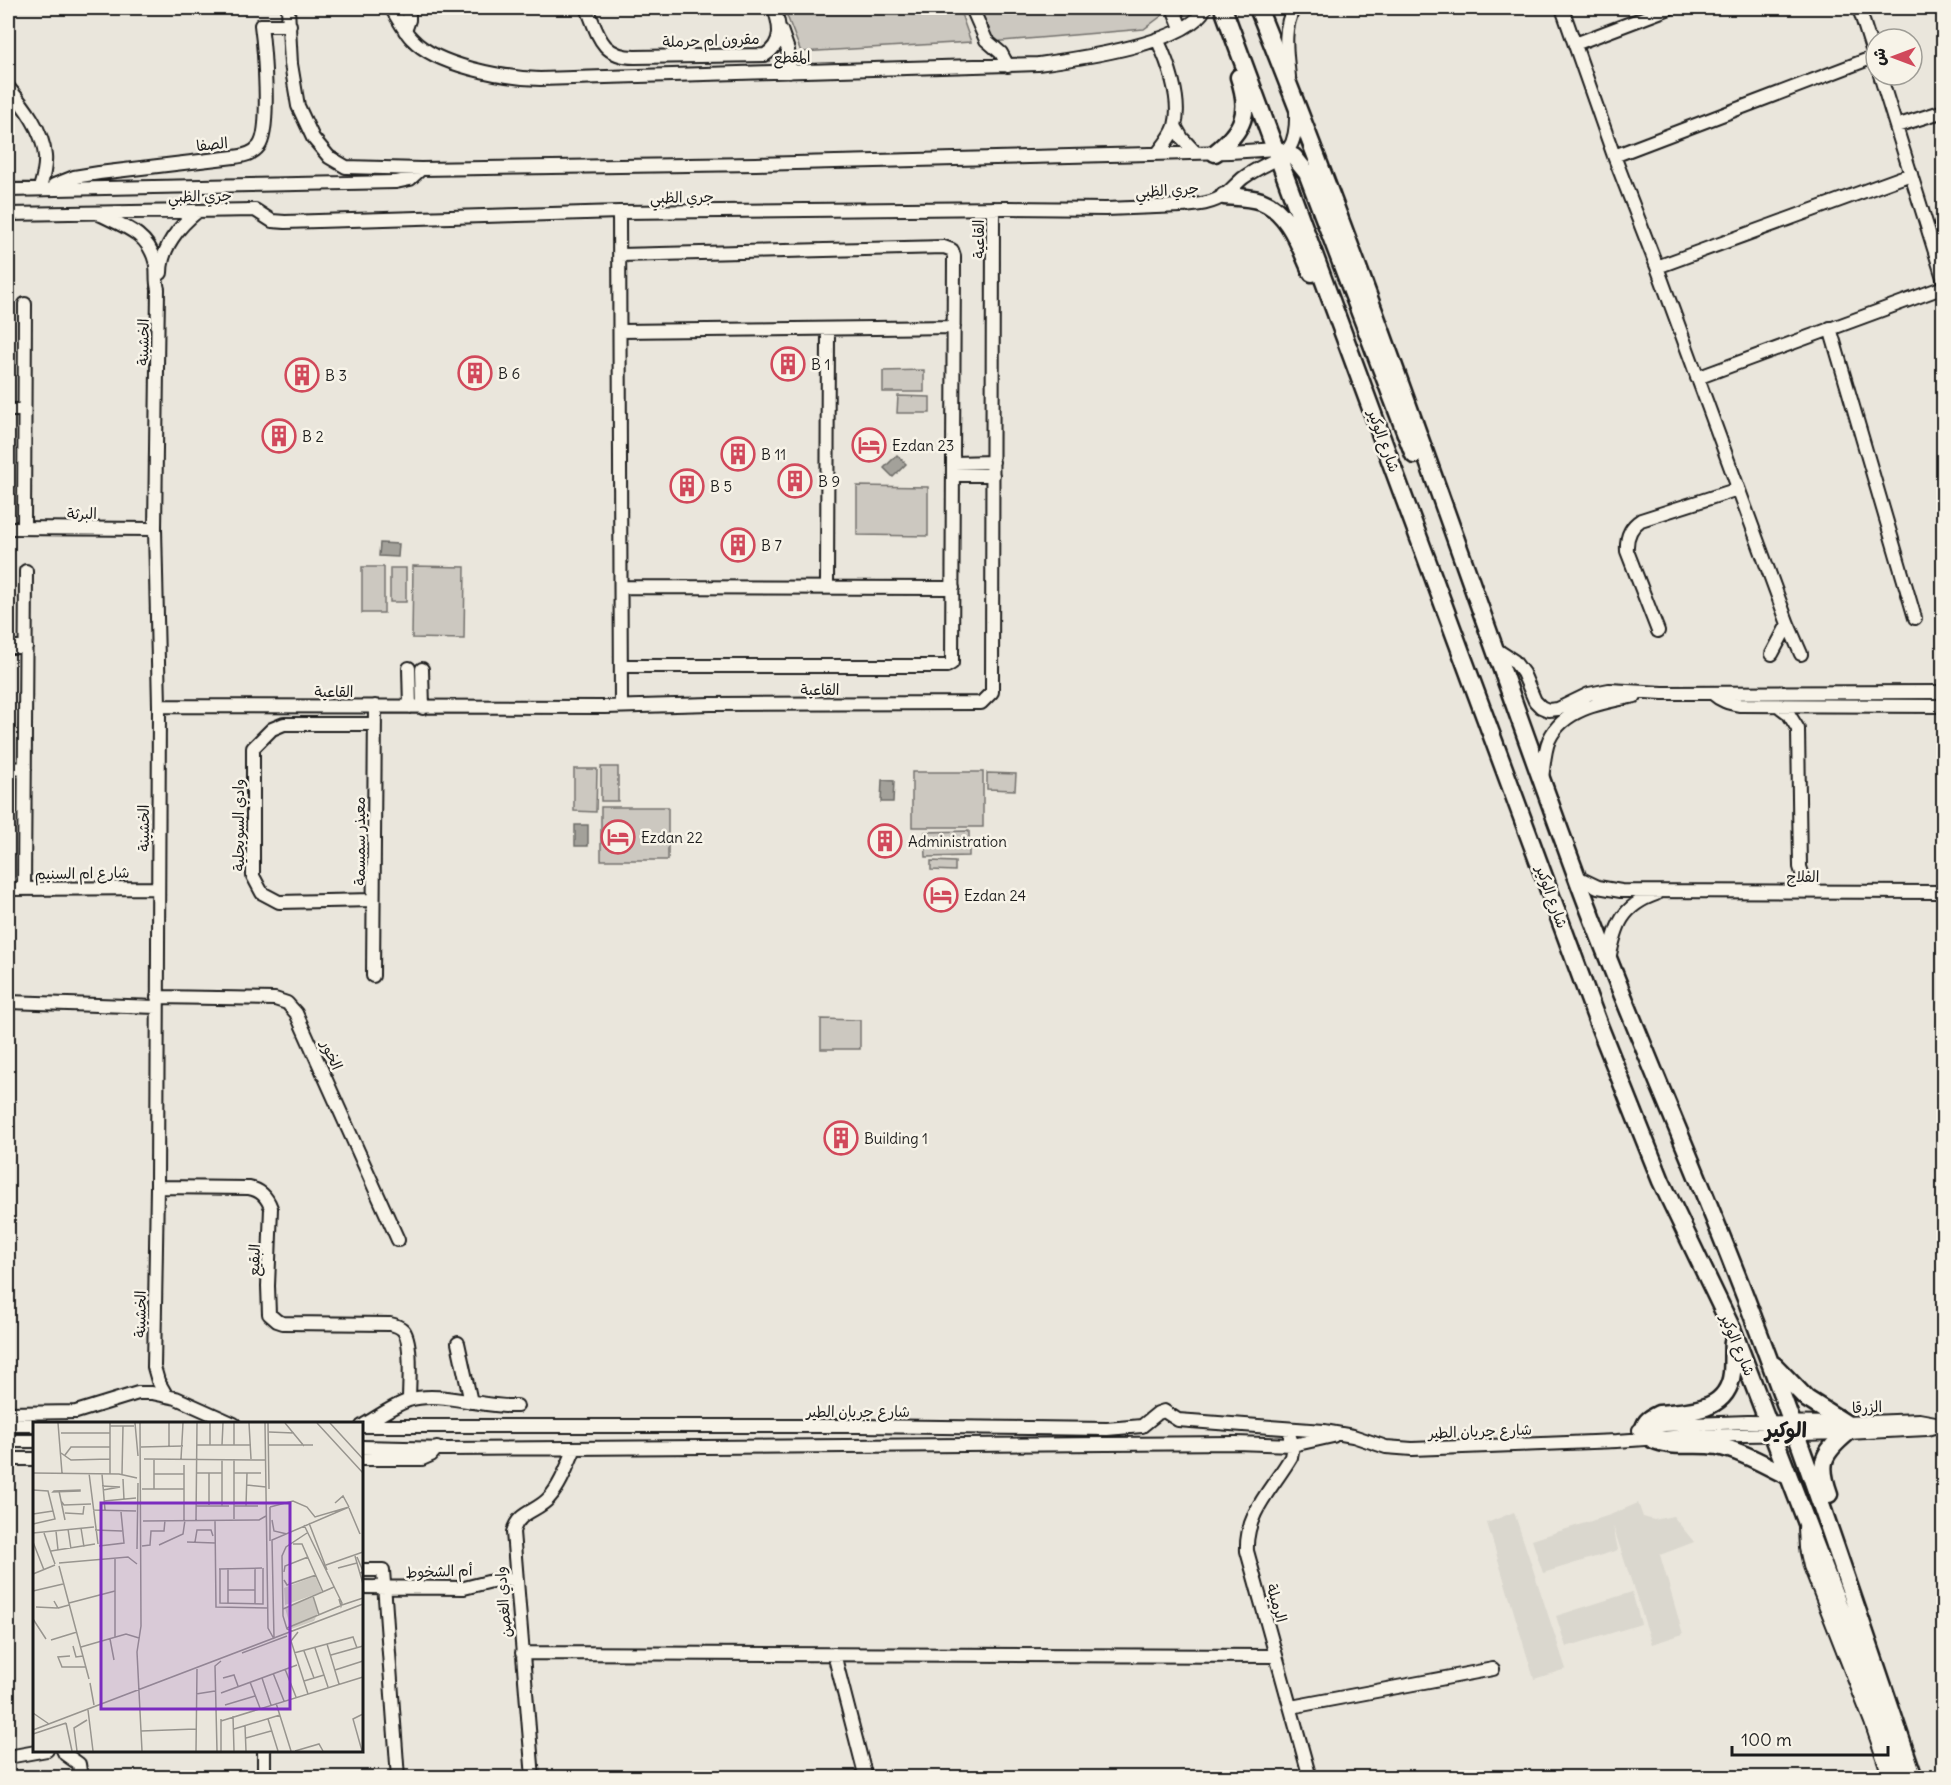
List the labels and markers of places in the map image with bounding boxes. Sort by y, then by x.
building icon: B 1 [770,346,806,382]
building icon: B 6 [457,355,493,391]
place label: B 1 [811,355,830,374]
building icon: B 3 [284,357,320,393]
place label: B 6 [498,364,520,383]
place label: B 3 [325,366,347,385]
building icon: B 2 [261,418,297,454]
place label: B 2 [302,427,324,446]
hotel icon: Ezdan 23 [851,427,887,463]
building icon: B 11 [720,436,756,472]
place label: Ezdan 23 [892,436,954,455]
place label: B 11 [761,445,786,464]
building icon: B 9 [777,463,813,499]
building icon: B 5 [669,468,705,504]
place label: B 9 [818,472,840,491]
place label: B 5 [710,477,732,496]
building icon: B 7 [720,527,756,563]
place label: B 7 [761,536,782,555]
hotel icon: Ezdan 22 [600,819,636,855]
building icon: Administration [867,823,903,859]
place label: Ezdan 22 [641,828,703,847]
place label: Administration [908,832,1007,851]
hotel icon: Ezdan 24 [923,877,959,913]
place label: Ezdan 24 [964,886,1027,905]
building icon: Building 1 [823,1120,859,1156]
place label: Building 1 [864,1129,928,1148]

